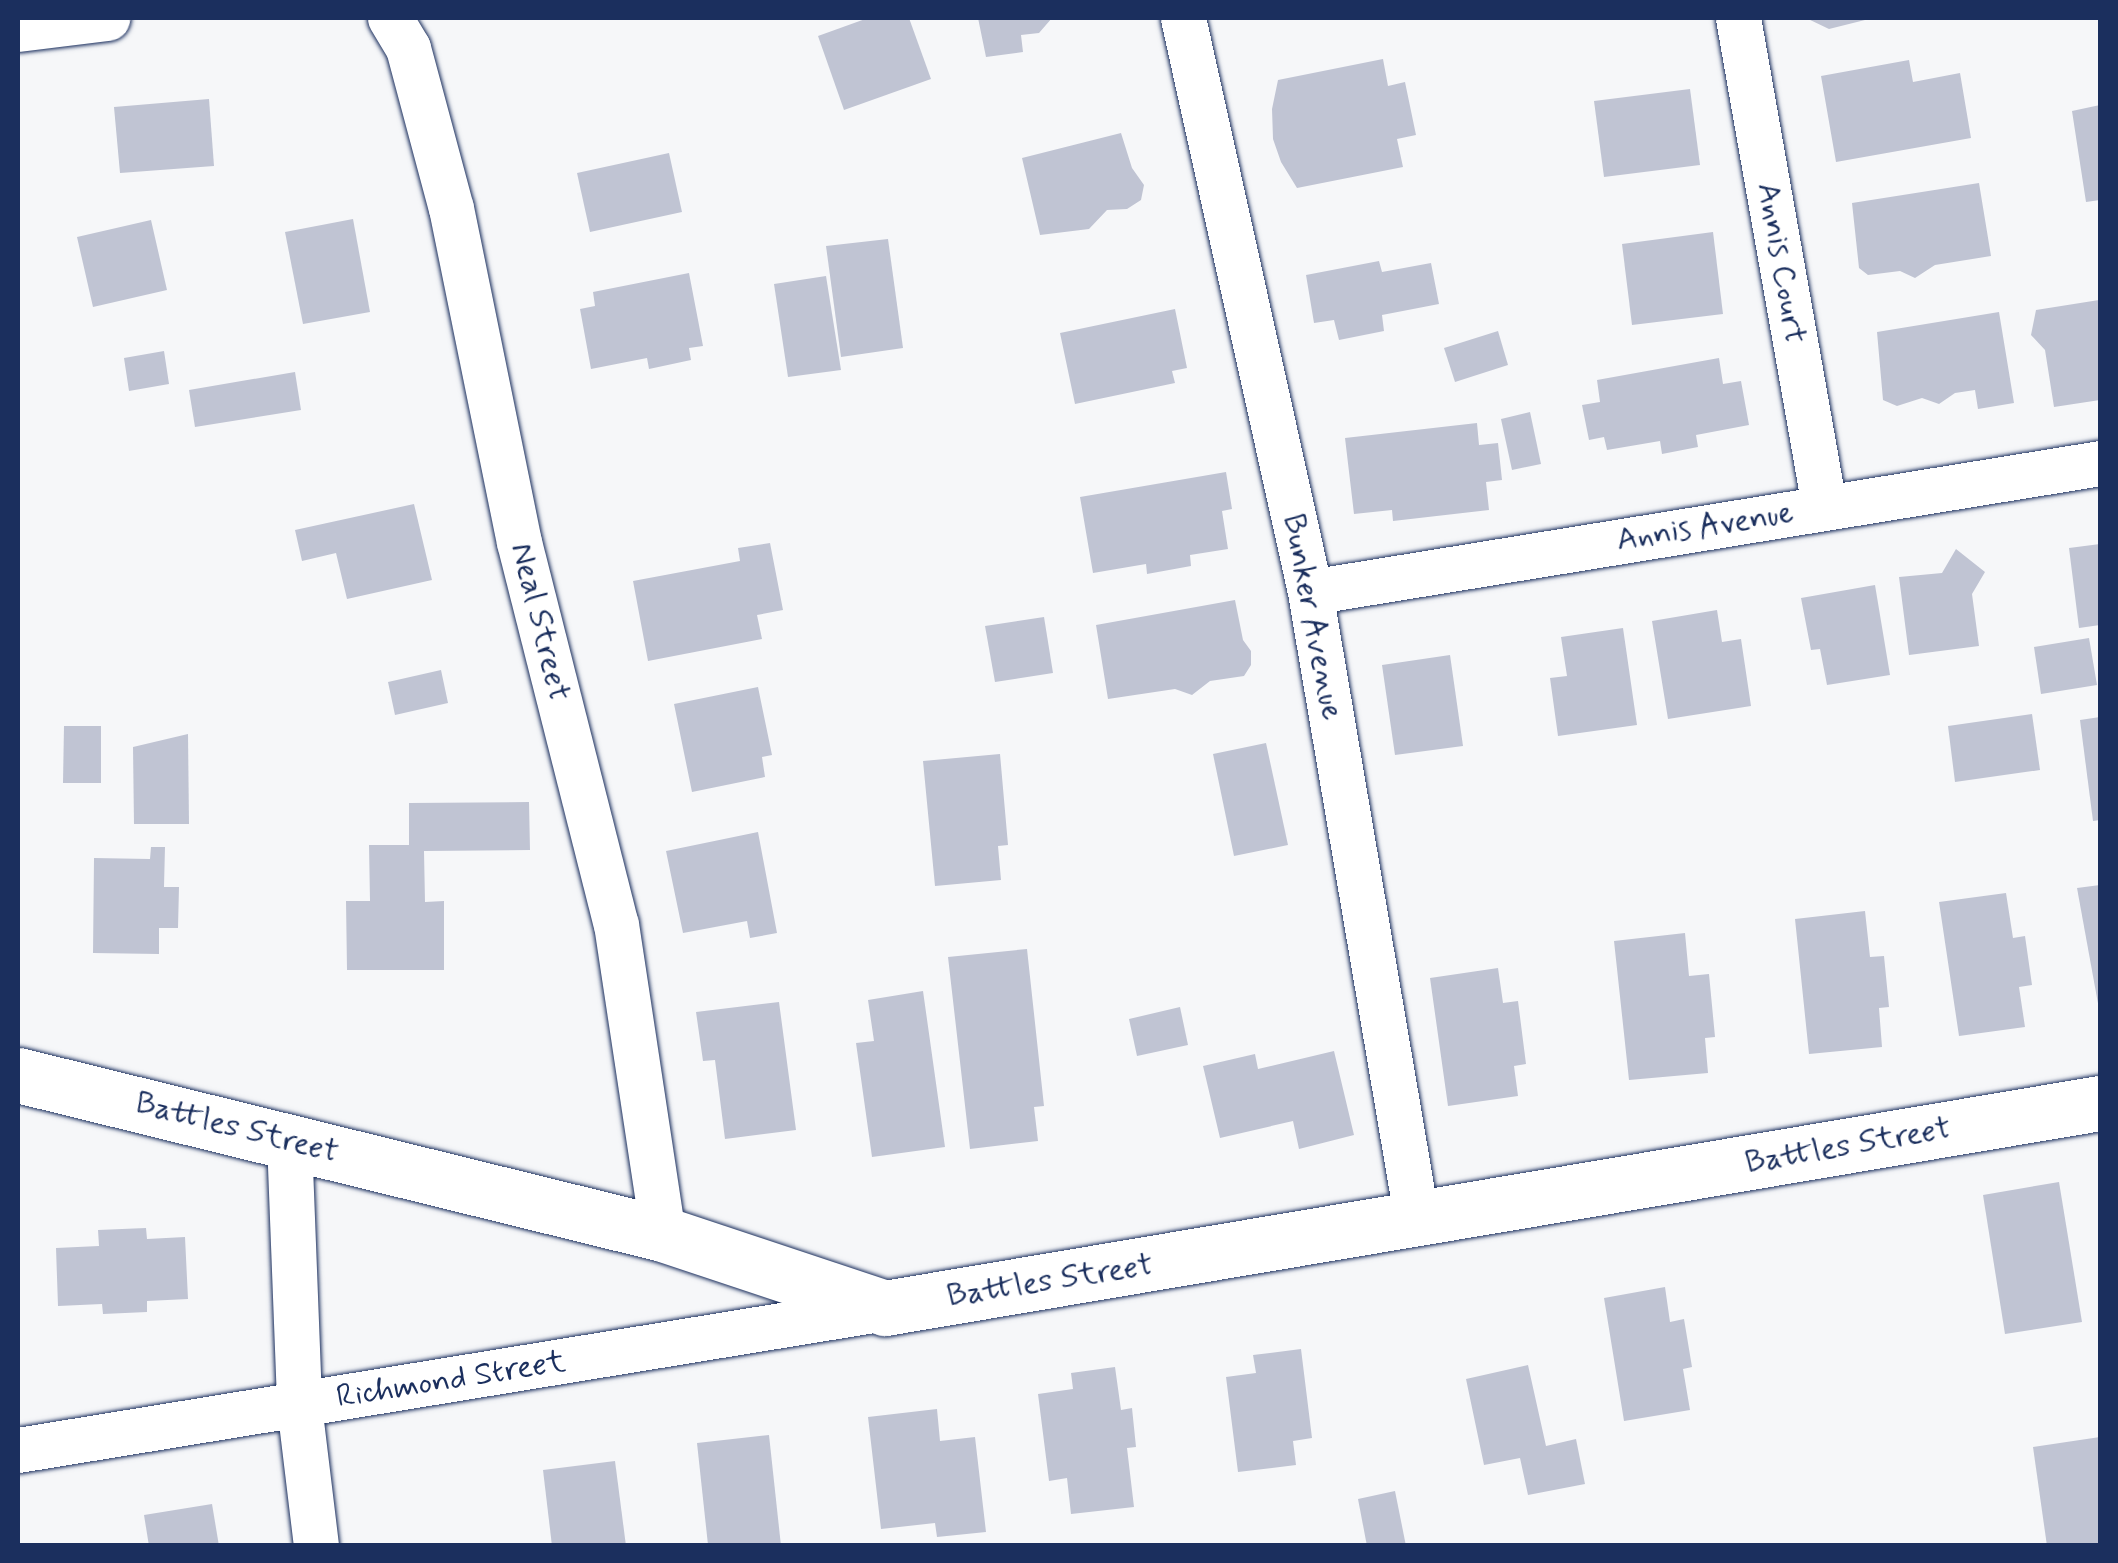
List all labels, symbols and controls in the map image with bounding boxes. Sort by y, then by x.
street label: Annis Court [1748,181,1814,345]
street label: Annis Avenue [1611,494,1799,560]
street label: Bunker Avenue [1273,512,1351,722]
street label: Neal Street [502,540,578,704]
street label: Battles Street [132,1084,342,1172]
street label: Battles Street [1743,1109,1953,1183]
street label: Battles Street [945,1246,1155,1316]
street label: Richmond Street [334,1343,568,1417]

